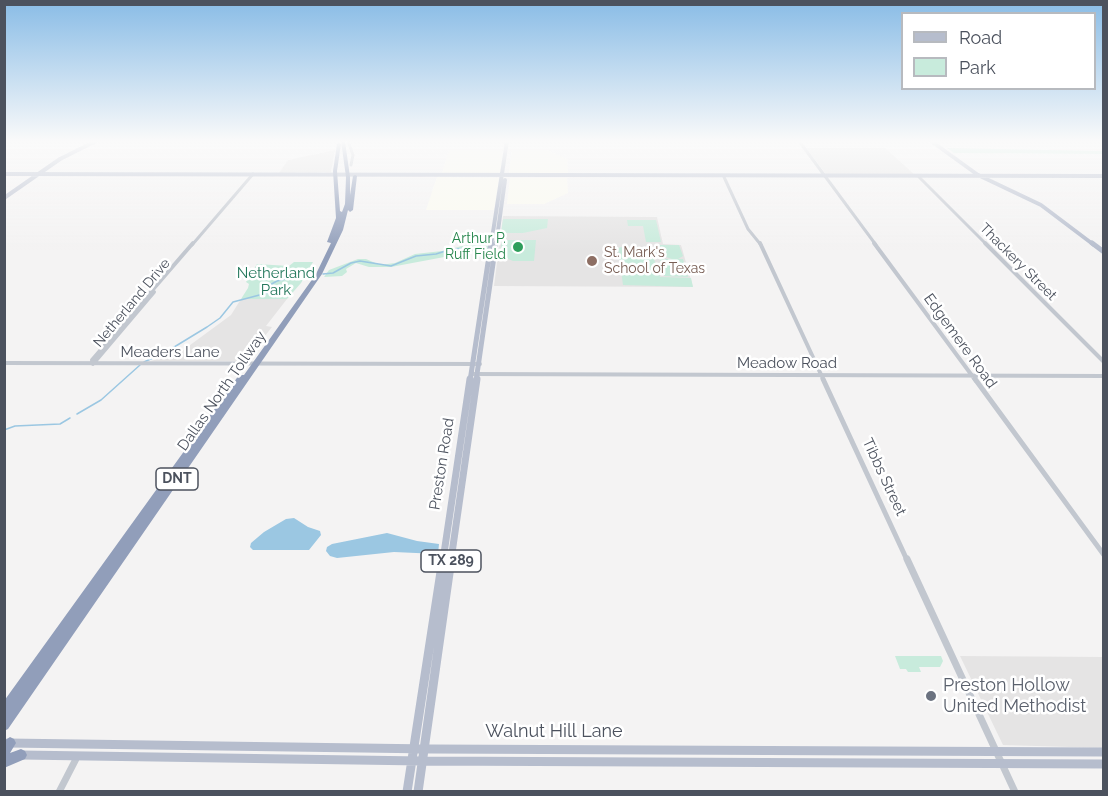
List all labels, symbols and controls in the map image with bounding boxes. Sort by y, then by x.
legend [901,12,1096,90]
text: Road [959,27,1002,48]
text: Park [959,57,996,78]
street label: Thackery Street [976,220,1060,304]
place label: Arthur P. Ruff Field [445,231,506,264]
marker: Arthur P. Ruff Field [511,240,525,254]
place label: St. Mark's School of Texas [604,245,705,278]
marker: St. Mark's School of Texas [585,254,599,268]
street label: Netherland Drive [90,255,174,351]
park label: Netherland Park [237,264,315,299]
street label: Edgemere Road [920,290,1000,392]
street label: Dallas North Tollway [174,328,270,454]
street label: Meaders Lane [121,343,219,361]
street label: Meadow Road [737,354,837,372]
street label: Preston Road [426,417,458,511]
street label: Tibbs Street [858,435,910,519]
road number: DNT [156,468,198,490]
road number: TX 289 [421,550,481,572]
place label: Preston Hollow United Methodist [943,675,1086,718]
marker: Preston Hollow United Methodist [924,689,938,703]
street label: Walnut Hill Lane [485,721,623,743]

